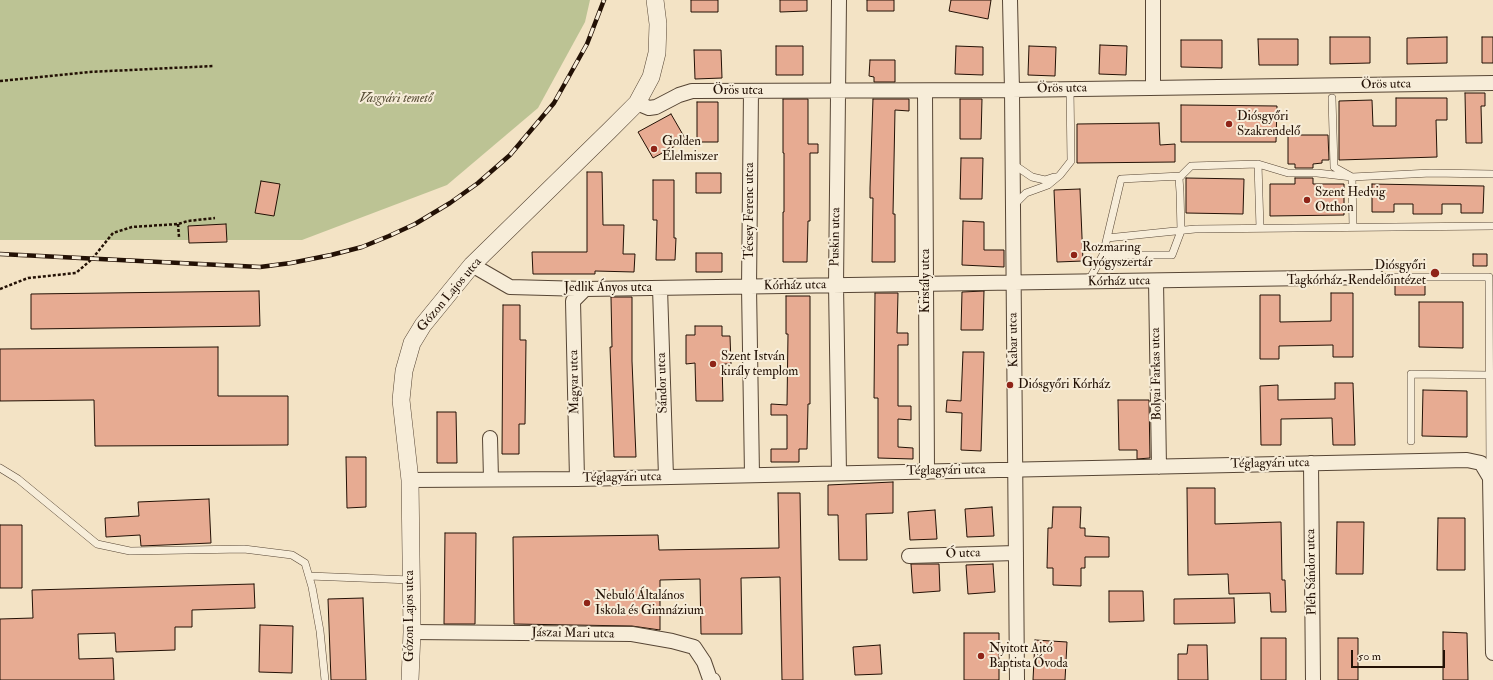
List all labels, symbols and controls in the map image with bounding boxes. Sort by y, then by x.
street label: Örös utca [1361,77,1411,93]
street label: Örös utca [1037,81,1087,97]
street label: Örös utca [713,83,763,99]
park label: Vasgyári temető [359,91,433,107]
place label: Diósgyőri Szakrendelő [1237,109,1300,140]
marker: Diósgyőri Szakrendelő [1224,119,1234,129]
place label: Golden Élelmiszer [662,134,718,165]
marker: Golden Élelmiszer [649,144,659,154]
street label: Técsey Ferenc utca [742,163,758,259]
place label: Szent Hedvig Otthon [1315,185,1385,216]
marker: Szent Hedvig Otthon [1302,195,1312,205]
street label: Puskin utca [828,207,844,267]
place label: Rozmaring Gyógyszertár [1082,240,1152,271]
street label: Kristály utca [918,249,934,313]
marker: Rozmaring Gyógyszertár [1069,250,1079,260]
street label: Gózon Lajos utca [415,255,485,335]
place label: Diósgyőri Tagkórház-Rendelőintézet [1287,258,1426,289]
marker: Diósgyőri Tagkórház-Rendelőintézet [1429,267,1441,279]
street label: Kórház utca [1088,274,1150,290]
street label: Kórház utca [764,278,826,294]
street label: Jedlik Ányos utca [564,280,652,296]
street label: Kabar utca [1006,312,1022,368]
street label: Bolyai Farkas utca [1148,327,1166,421]
place label: Szent István király templom [721,349,798,380]
street label: Magyar utca [567,350,583,414]
street label: Sándor utca [654,352,672,414]
marker: Szent István király templom [708,359,718,369]
place label: Diósgyőri Kórház [1018,377,1111,393]
marker: Diósgyőri Kórház [1005,380,1015,390]
street label: Téglagyári utca [1230,456,1310,472]
street label: Téglagyári utca [906,463,986,479]
street label: Téglagyári utca [582,470,662,486]
street label: Pléh Sándor utca [1303,528,1321,616]
street label: Ó utca [945,546,981,562]
street label: Gózon Lajos utca [402,570,418,662]
place label: Nebuló Általános Iskola és Gimnázium [595,588,704,619]
marker: Nebuló Általános Iskola és Gimnázium [582,598,592,608]
street label: Jászai Mari utca [531,625,615,643]
place label: Nyitott Ajtó Baptista Óvoda [989,641,1068,672]
scale bar [1353,642,1447,668]
text: 50 m [1358,649,1381,664]
marker: Nyitott Ajtó Baptista Óvoda [976,651,986,661]

